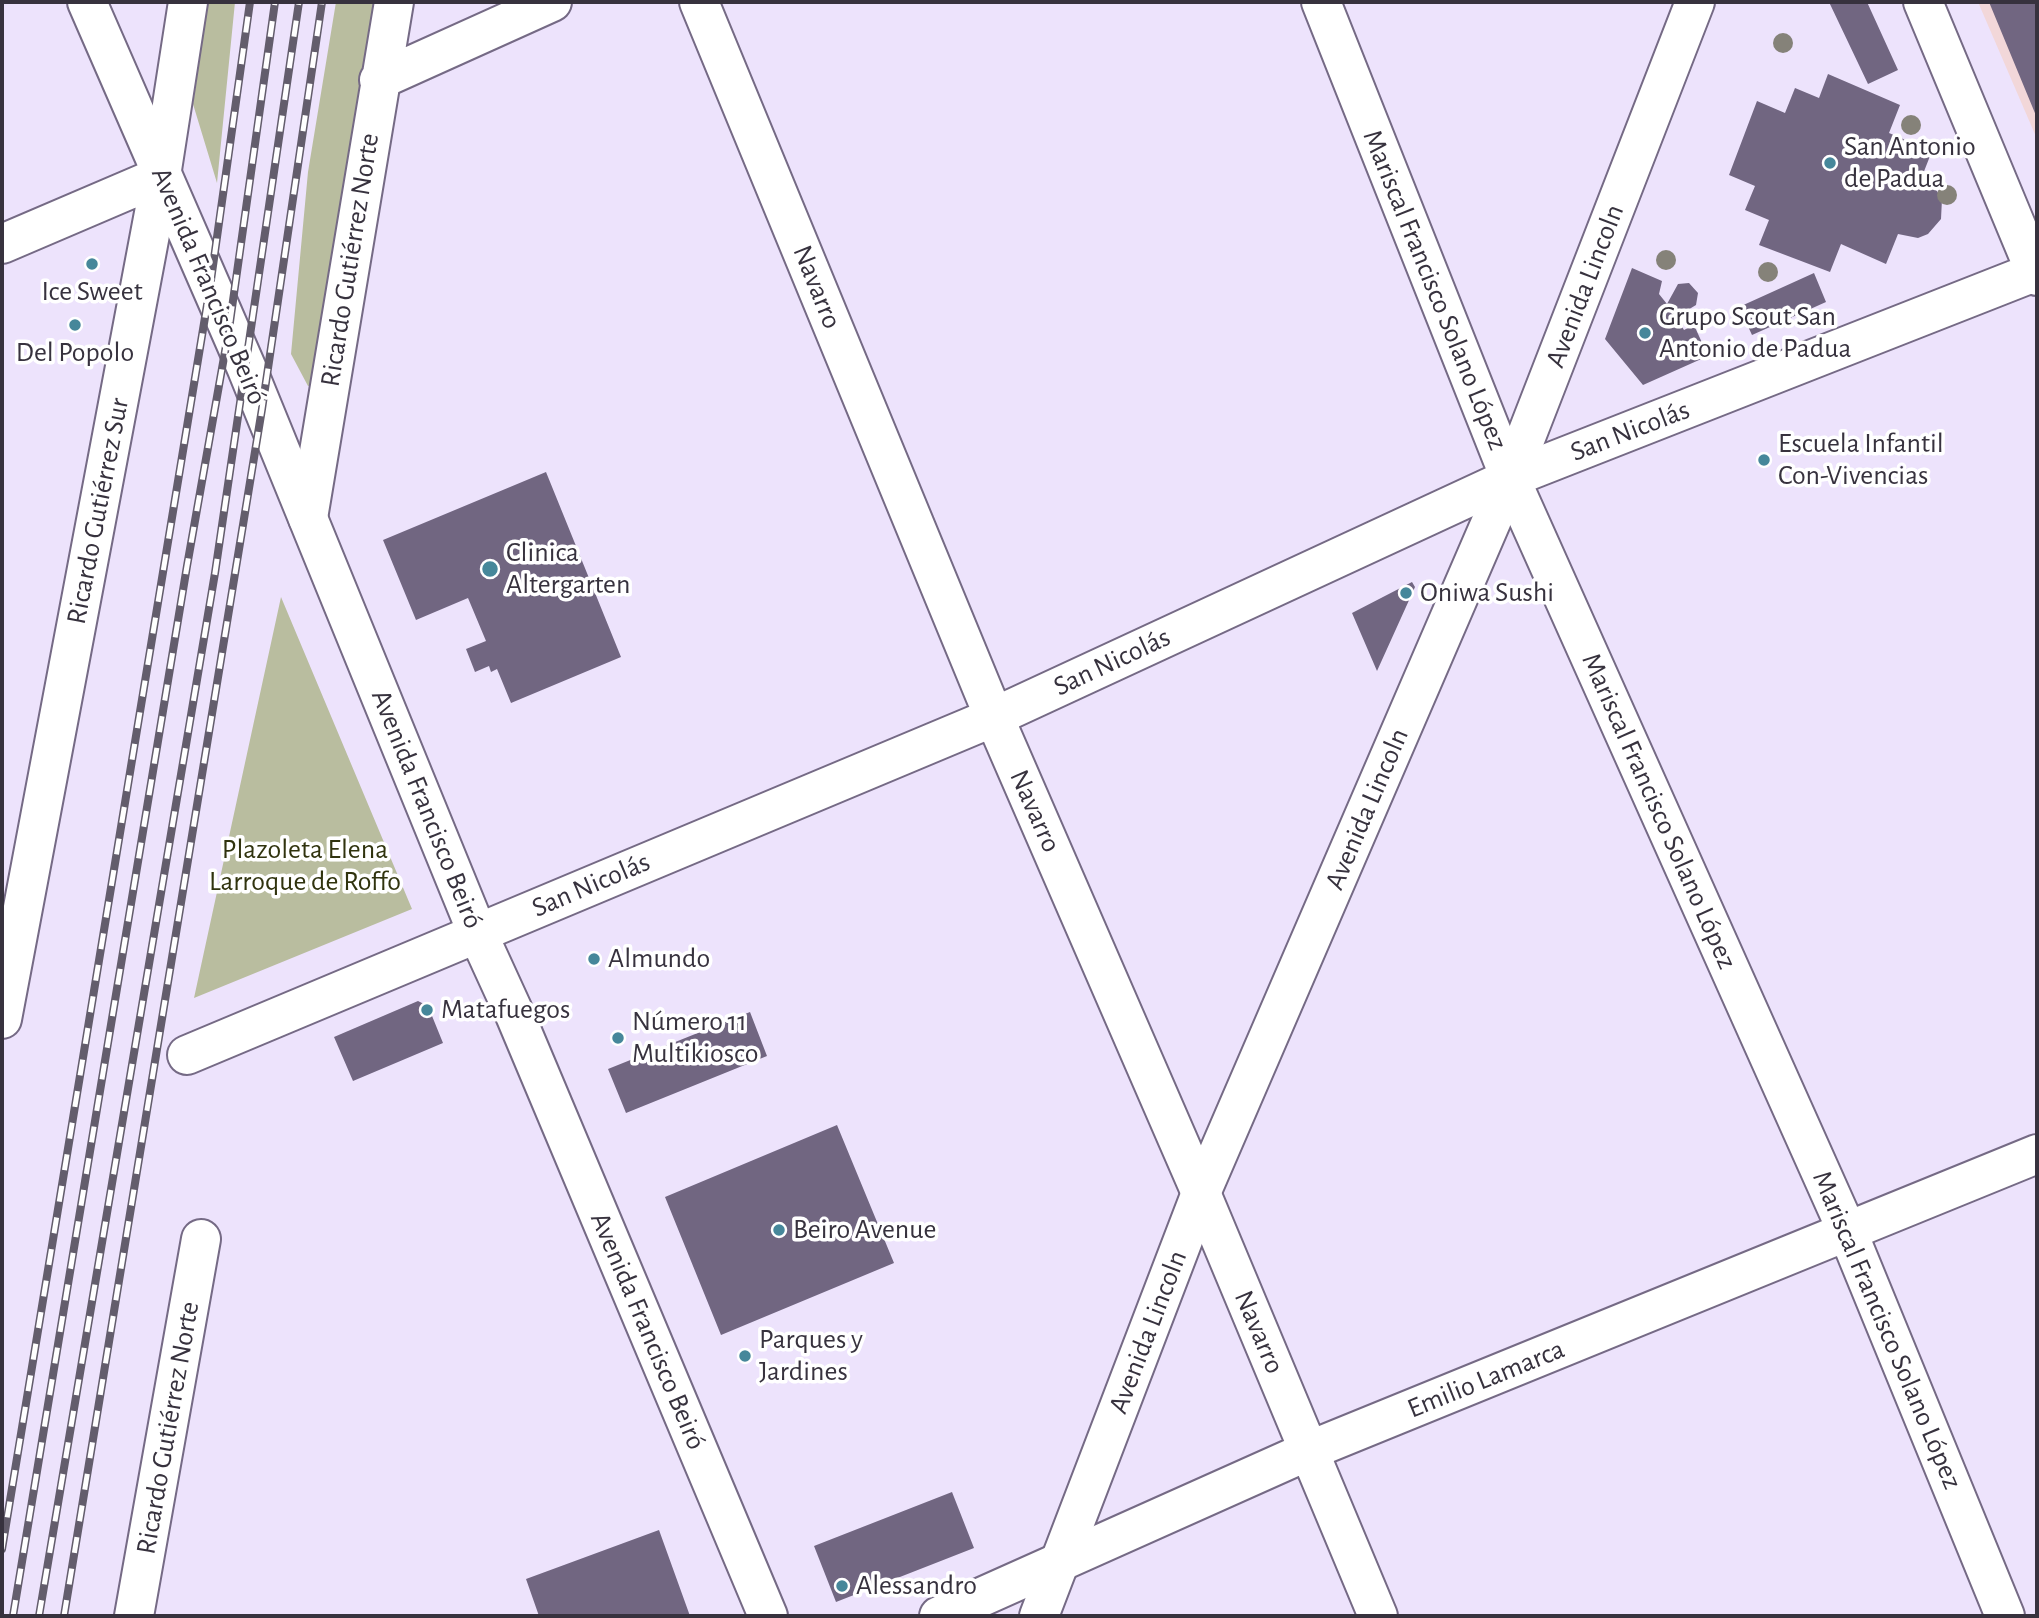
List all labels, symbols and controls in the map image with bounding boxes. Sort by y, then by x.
street label: Mariscal Francisco Solano López [1355,125,1515,455]
place label: San Antonio de Padua [1844,130,1976,196]
street label: Ricardo Gutiérrez Norte [313,131,387,389]
marker: San Antonio de Padua [1822,155,1838,171]
street label: Avenida Francisco Beiró [144,162,274,410]
street label: Avenida Lincoln [1538,200,1632,372]
street label: Navarro [785,240,849,334]
marker: Ice Sweet [84,256,100,272]
place label: Ice Sweet [41,275,143,309]
place label: Grupo Scout San Antonio de Padua [1659,300,1851,366]
marker: Del Popolo [67,317,83,333]
marker: Grupo Scout San Antonio de Padua [1637,325,1653,341]
place label: Del Popolo [16,336,134,370]
street label: San Nicolás [1566,393,1694,469]
street label: Ricardo Gutiérrez Sur [60,395,136,627]
place label: Escuela Infantil Con-Vivencias [1778,427,1944,493]
marker: Escuela Infantil Con-Vivencias [1756,452,1772,468]
place label: Clinica Altergarten [506,536,630,602]
marker: Clinica Altergarten [480,559,500,579]
place label: Oniwa Sushi [1420,576,1554,610]
marker: Oniwa Sushi [1398,585,1414,601]
street label: San Nicolás [1048,620,1176,704]
street label: Mariscal Francisco Solano López [1574,648,1744,974]
street label: Avenida Francisco Beiró [364,685,490,933]
street label: Avenida Lincoln [1318,723,1416,895]
street label: Navarro [1002,764,1068,858]
park label: Plazoleta Elena Larroque de Roffo [209,833,401,899]
street label: San Nicolás [527,845,655,925]
place label: Almundo [608,942,710,976]
marker: Almundo [586,951,602,967]
place label: Matafuegos [441,993,570,1027]
marker: Matafuegos [419,1002,435,1018]
place label: Número 11 Multikiosco [632,1005,759,1071]
marker: Número 11 Multikiosco [610,1030,626,1046]
street label: Mariscal Francisco Solano López [1805,1166,1969,1494]
street label: Avenida Francisco Beiró [583,1207,713,1455]
place label: Beiro Avenue [793,1213,936,1247]
marker: Beiro Avenue [771,1222,787,1238]
street label: Avenida Lincoln [1101,1246,1195,1418]
street label: Navarro [1227,1285,1291,1379]
street label: Ricardo Gutiérrez Norte [129,1299,207,1557]
place label: Parques y Jardines [759,1323,863,1389]
street label: Emilio Lamarca [1403,1332,1569,1426]
marker: Parques y Jardines [737,1348,753,1364]
place label: Alessandro [856,1569,977,1603]
marker: Alessandro [834,1578,850,1594]

